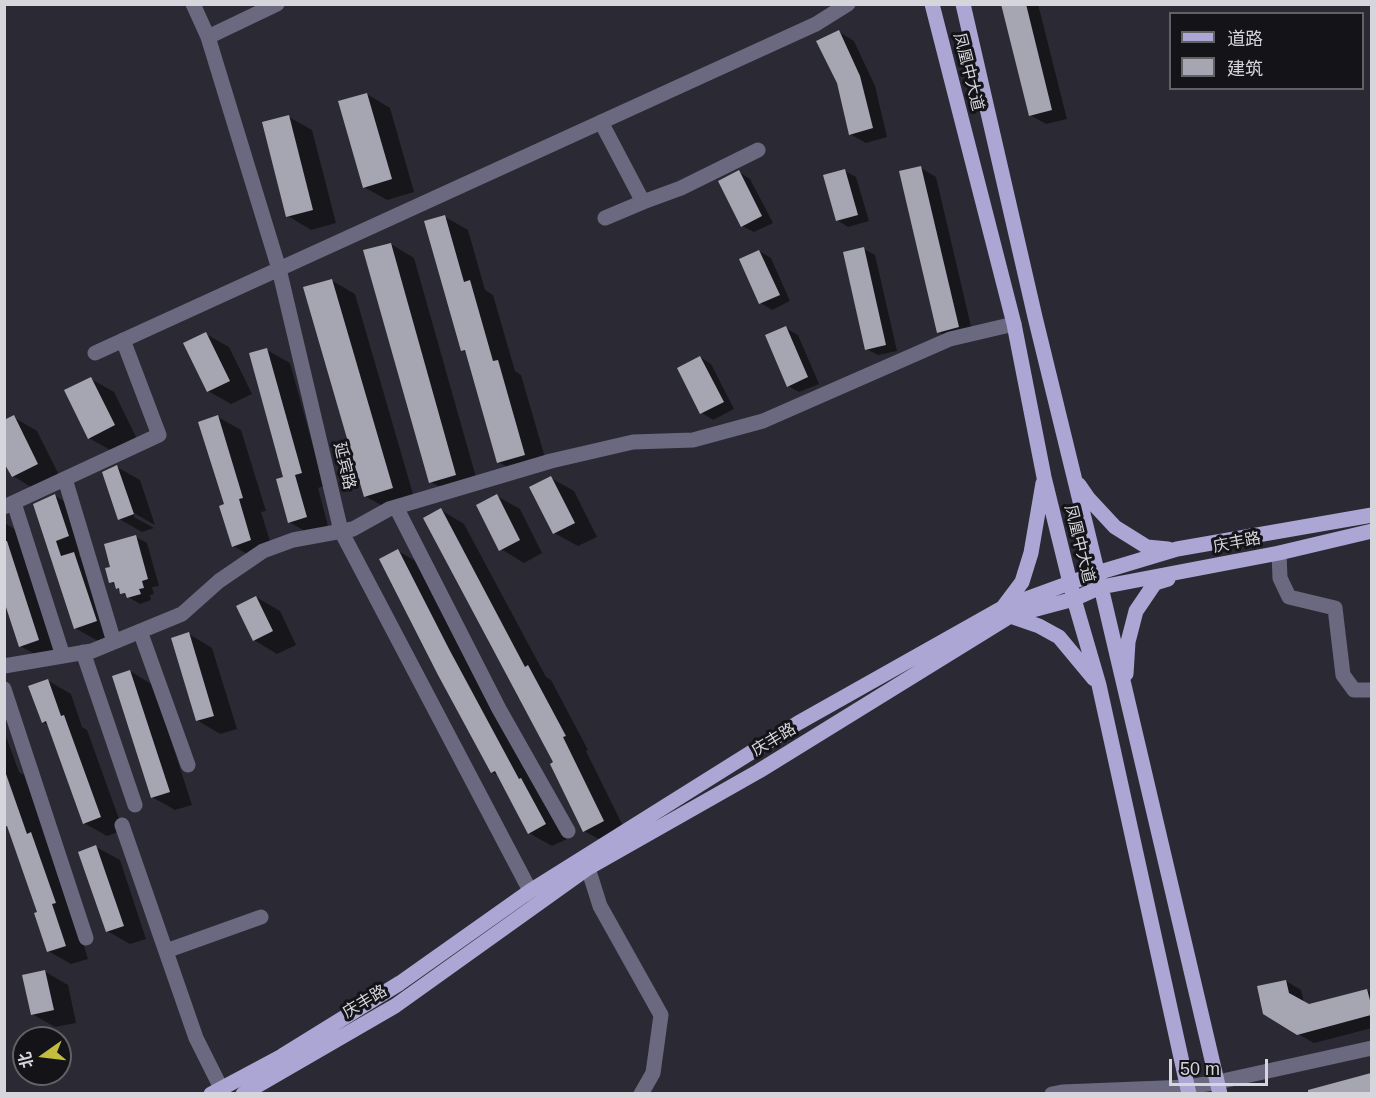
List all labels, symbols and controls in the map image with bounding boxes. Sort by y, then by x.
legend [1169,12,1364,90]
text: 道路 [1227,29,1263,49]
street label: 凤凰中大道 [949,31,987,113]
text: 建筑 [1227,59,1263,79]
street label: 延宾路 [329,440,359,492]
street label: 凤凰中大道 [1060,503,1098,585]
street label: 庆丰路 [1212,529,1262,557]
street label: 庆丰路 [748,719,800,761]
street label: 庆丰路 [339,981,391,1023]
north arrow [12,1026,72,1086]
scale bar [1172,1047,1271,1085]
text: 北 [16,1050,36,1070]
text: 50 m [1180,1059,1220,1079]

